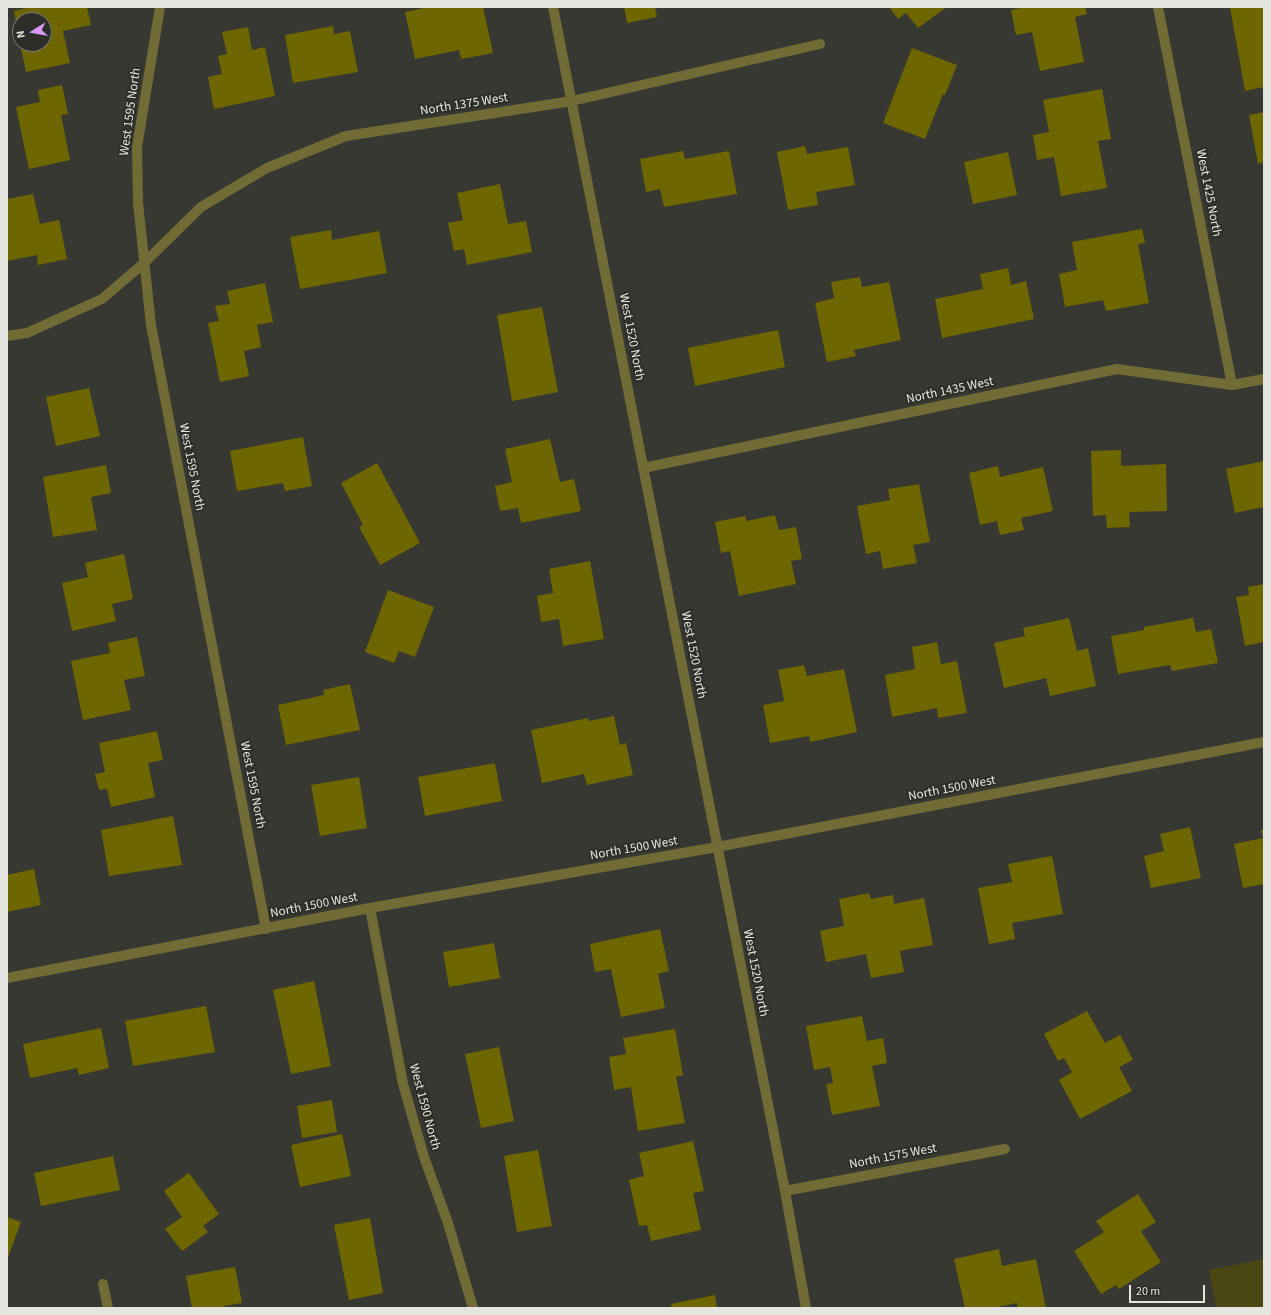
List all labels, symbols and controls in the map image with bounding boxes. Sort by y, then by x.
north arrow [12,12,52,52]
text: N [13,29,29,39]
street label: West 1595 North [117,67,145,157]
street label: North 1375 West [419,90,509,120]
street label: West 1425 North [1192,148,1224,238]
street label: West 1520 North [615,292,647,382]
street label: North 1435 West [905,374,995,408]
street label: West 1595 North [175,422,207,512]
street label: West 1520 North [677,610,709,700]
street label: West 1595 North [236,740,268,830]
street label: North 1500 West [907,773,997,805]
street label: North 1500 West [589,834,679,864]
street label: North 1500 West [269,890,359,922]
street label: West 1520 North [739,928,771,1018]
street label: West 1590 North [405,1062,443,1152]
street label: North 1575 West [848,1141,938,1173]
scale bar [1131,1277,1207,1303]
text: 20 m [1136,1283,1160,1300]

